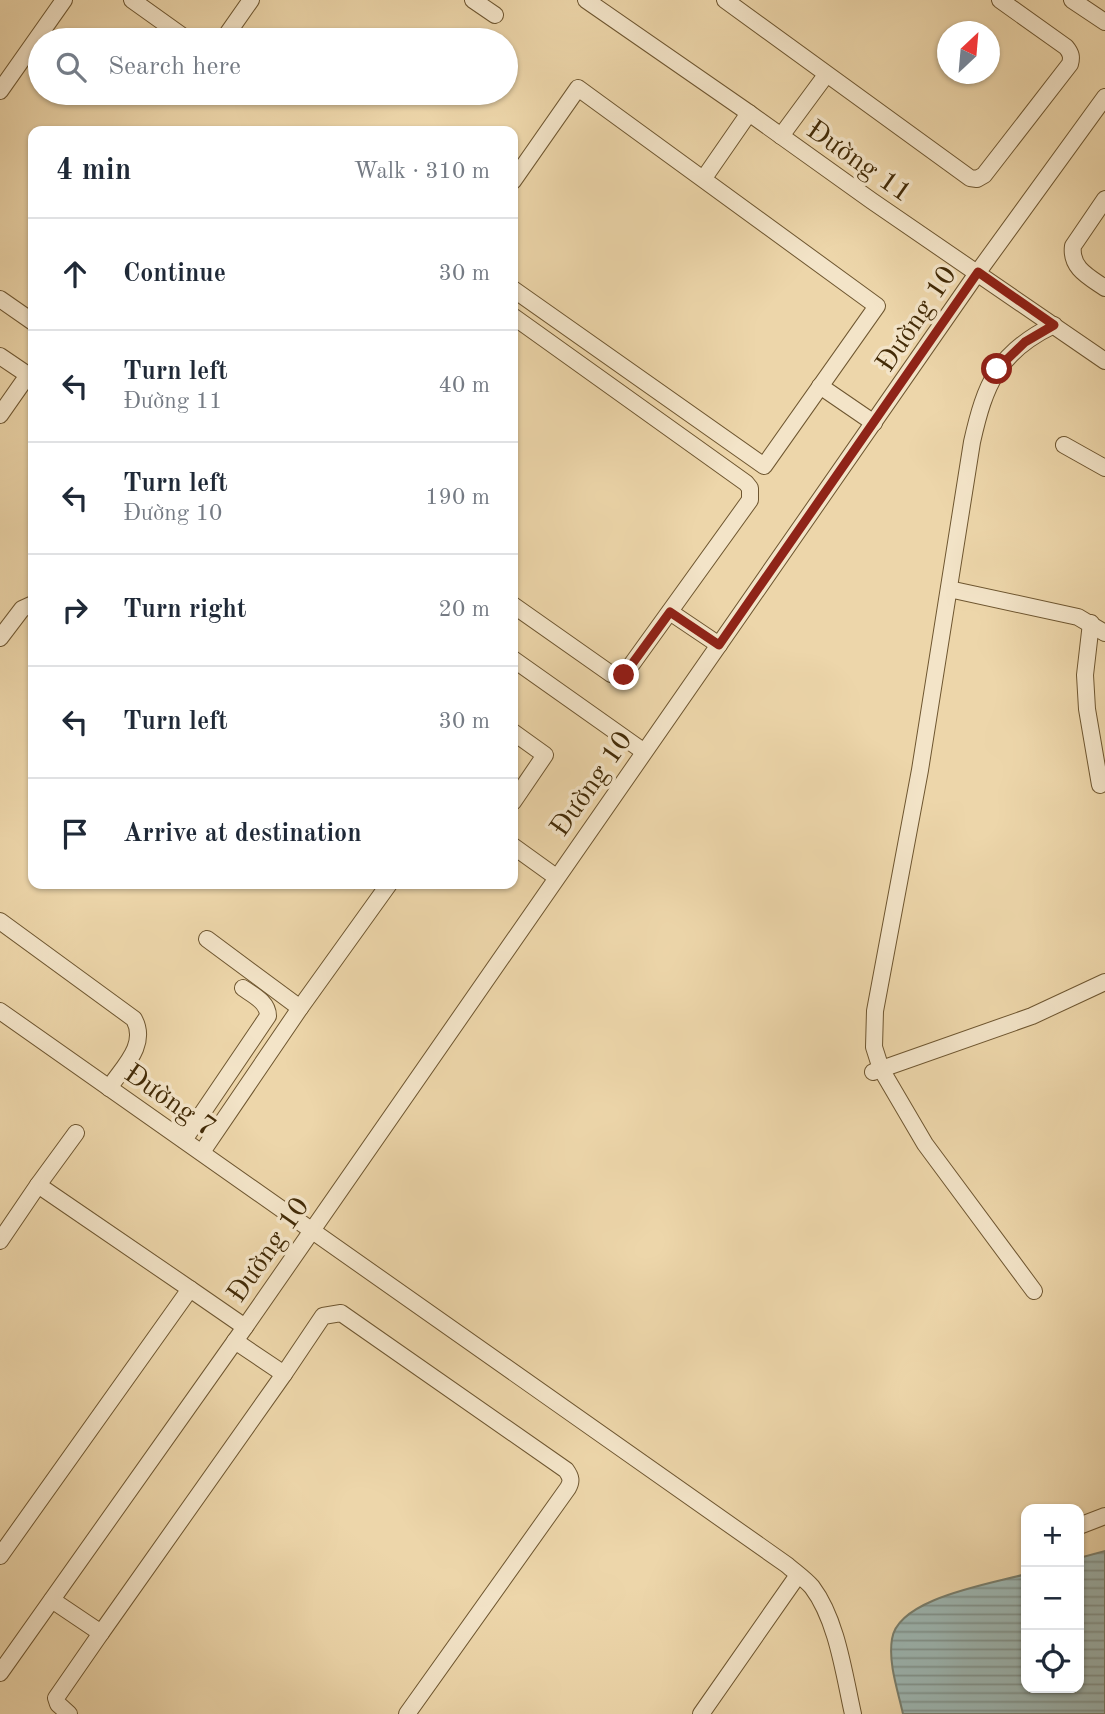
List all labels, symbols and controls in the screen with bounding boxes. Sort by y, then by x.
north arrow [937,21,1000,84]
search box [28,28,518,105]
icon: search [52,48,90,86]
text: Search here [108,54,241,80]
street label: Đường 11 [801,116,916,209]
text: 4 min [56,156,131,186]
text: Walk · 310 m [354,160,490,183]
icon: ahead [56,255,94,293]
text: Continue [123,261,226,287]
text: 30 m [439,262,490,285]
street label: Đường 10 [872,262,963,378]
route start [981,353,1012,384]
text: Turn left [123,359,228,385]
icon: left [56,367,94,405]
text: 40 m [439,374,490,397]
text: Đường 11 [123,390,222,413]
text: Turn left [123,471,228,497]
icon: left [56,479,94,517]
text: 190 m [425,486,490,509]
text: Đường 10 [123,502,222,525]
icon: right [56,591,94,629]
text: Turn right [123,597,246,623]
text: 20 m [439,598,490,621]
route end [608,659,639,690]
icon: left [56,703,94,741]
text: Turn left [123,709,228,735]
text: 30 m [439,710,490,733]
street label: Đường 10 [546,727,639,842]
icon: arrive [56,815,94,853]
text: Arrive at destination [123,821,362,847]
street label: Đường 7 [118,1060,220,1143]
street label: Đường 10 [223,1193,316,1308]
map controls [1021,1504,1084,1693]
button: + [1021,1504,1084,1567]
button: − [1021,1567,1084,1630]
button: locate [1021,1630,1084,1693]

